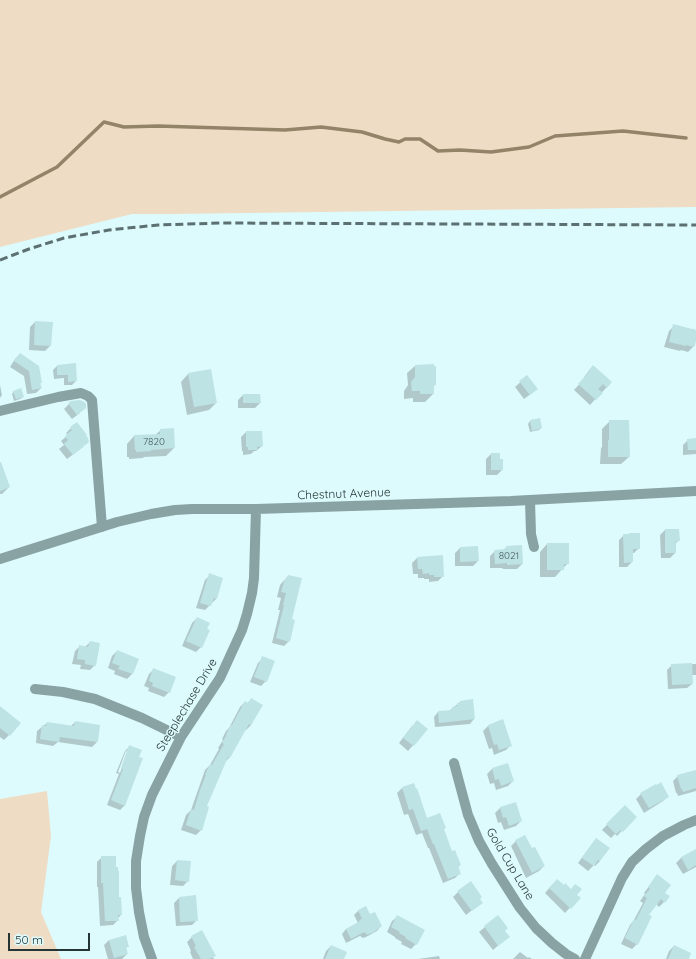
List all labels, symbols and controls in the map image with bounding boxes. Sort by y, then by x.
house number: 7820 [143,436,165,448]
street label: Chestnut Avenue [297,485,391,503]
house number: 8021 [499,550,519,562]
street label: Steeplechase Drive [154,656,220,754]
street label: Gold Cup Lane [483,825,537,903]
scale bar [10,925,92,951]
text: 50 m [15,932,43,947]

